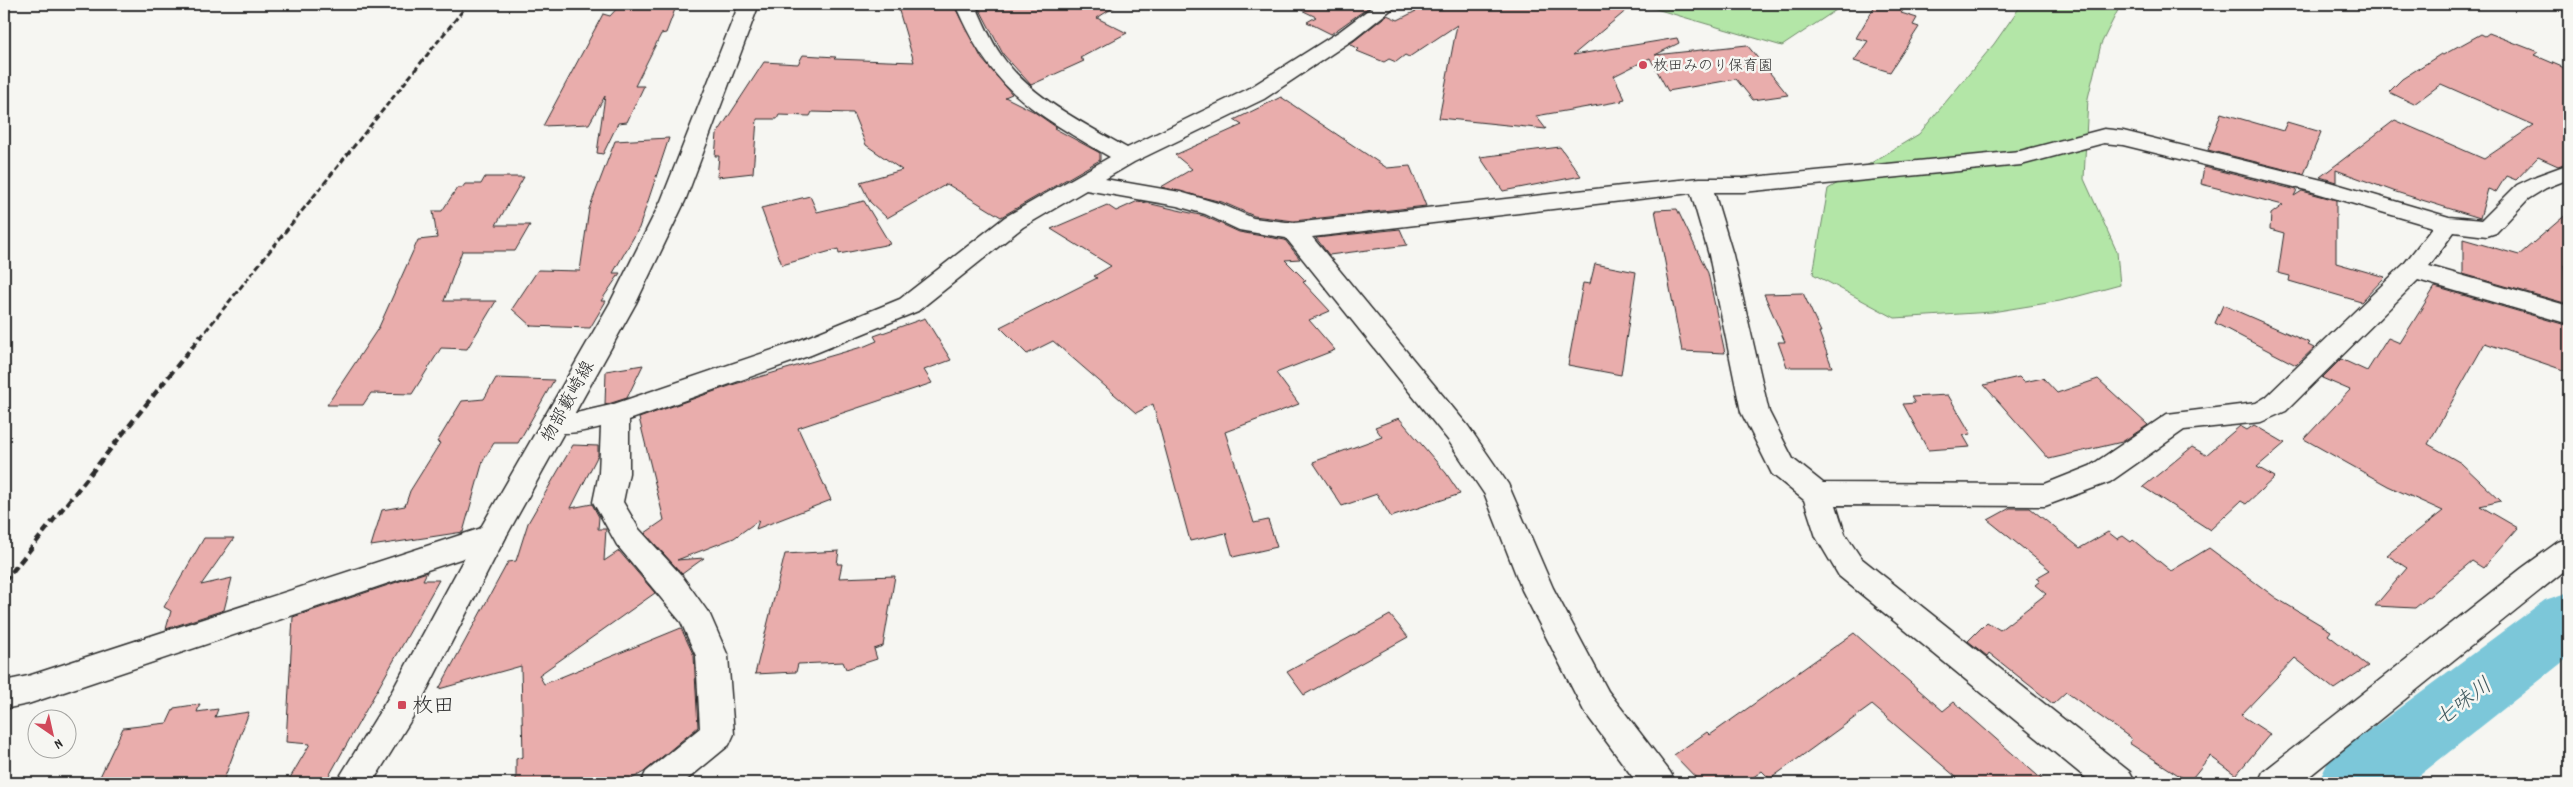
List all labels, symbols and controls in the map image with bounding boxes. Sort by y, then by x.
place label: 枚田みのり保育園 [1653,56,1773,78]
marker: 枚田みのり保育園 [1637,59,1649,71]
street label: 物部藪崎線 [536,357,602,448]
water label: 七味川 [2428,672,2500,736]
place label: 枚田 [412,693,454,723]
marker: 枚田 [396,699,408,711]
north arrow [28,710,78,760]
text: N [50,733,67,753]

